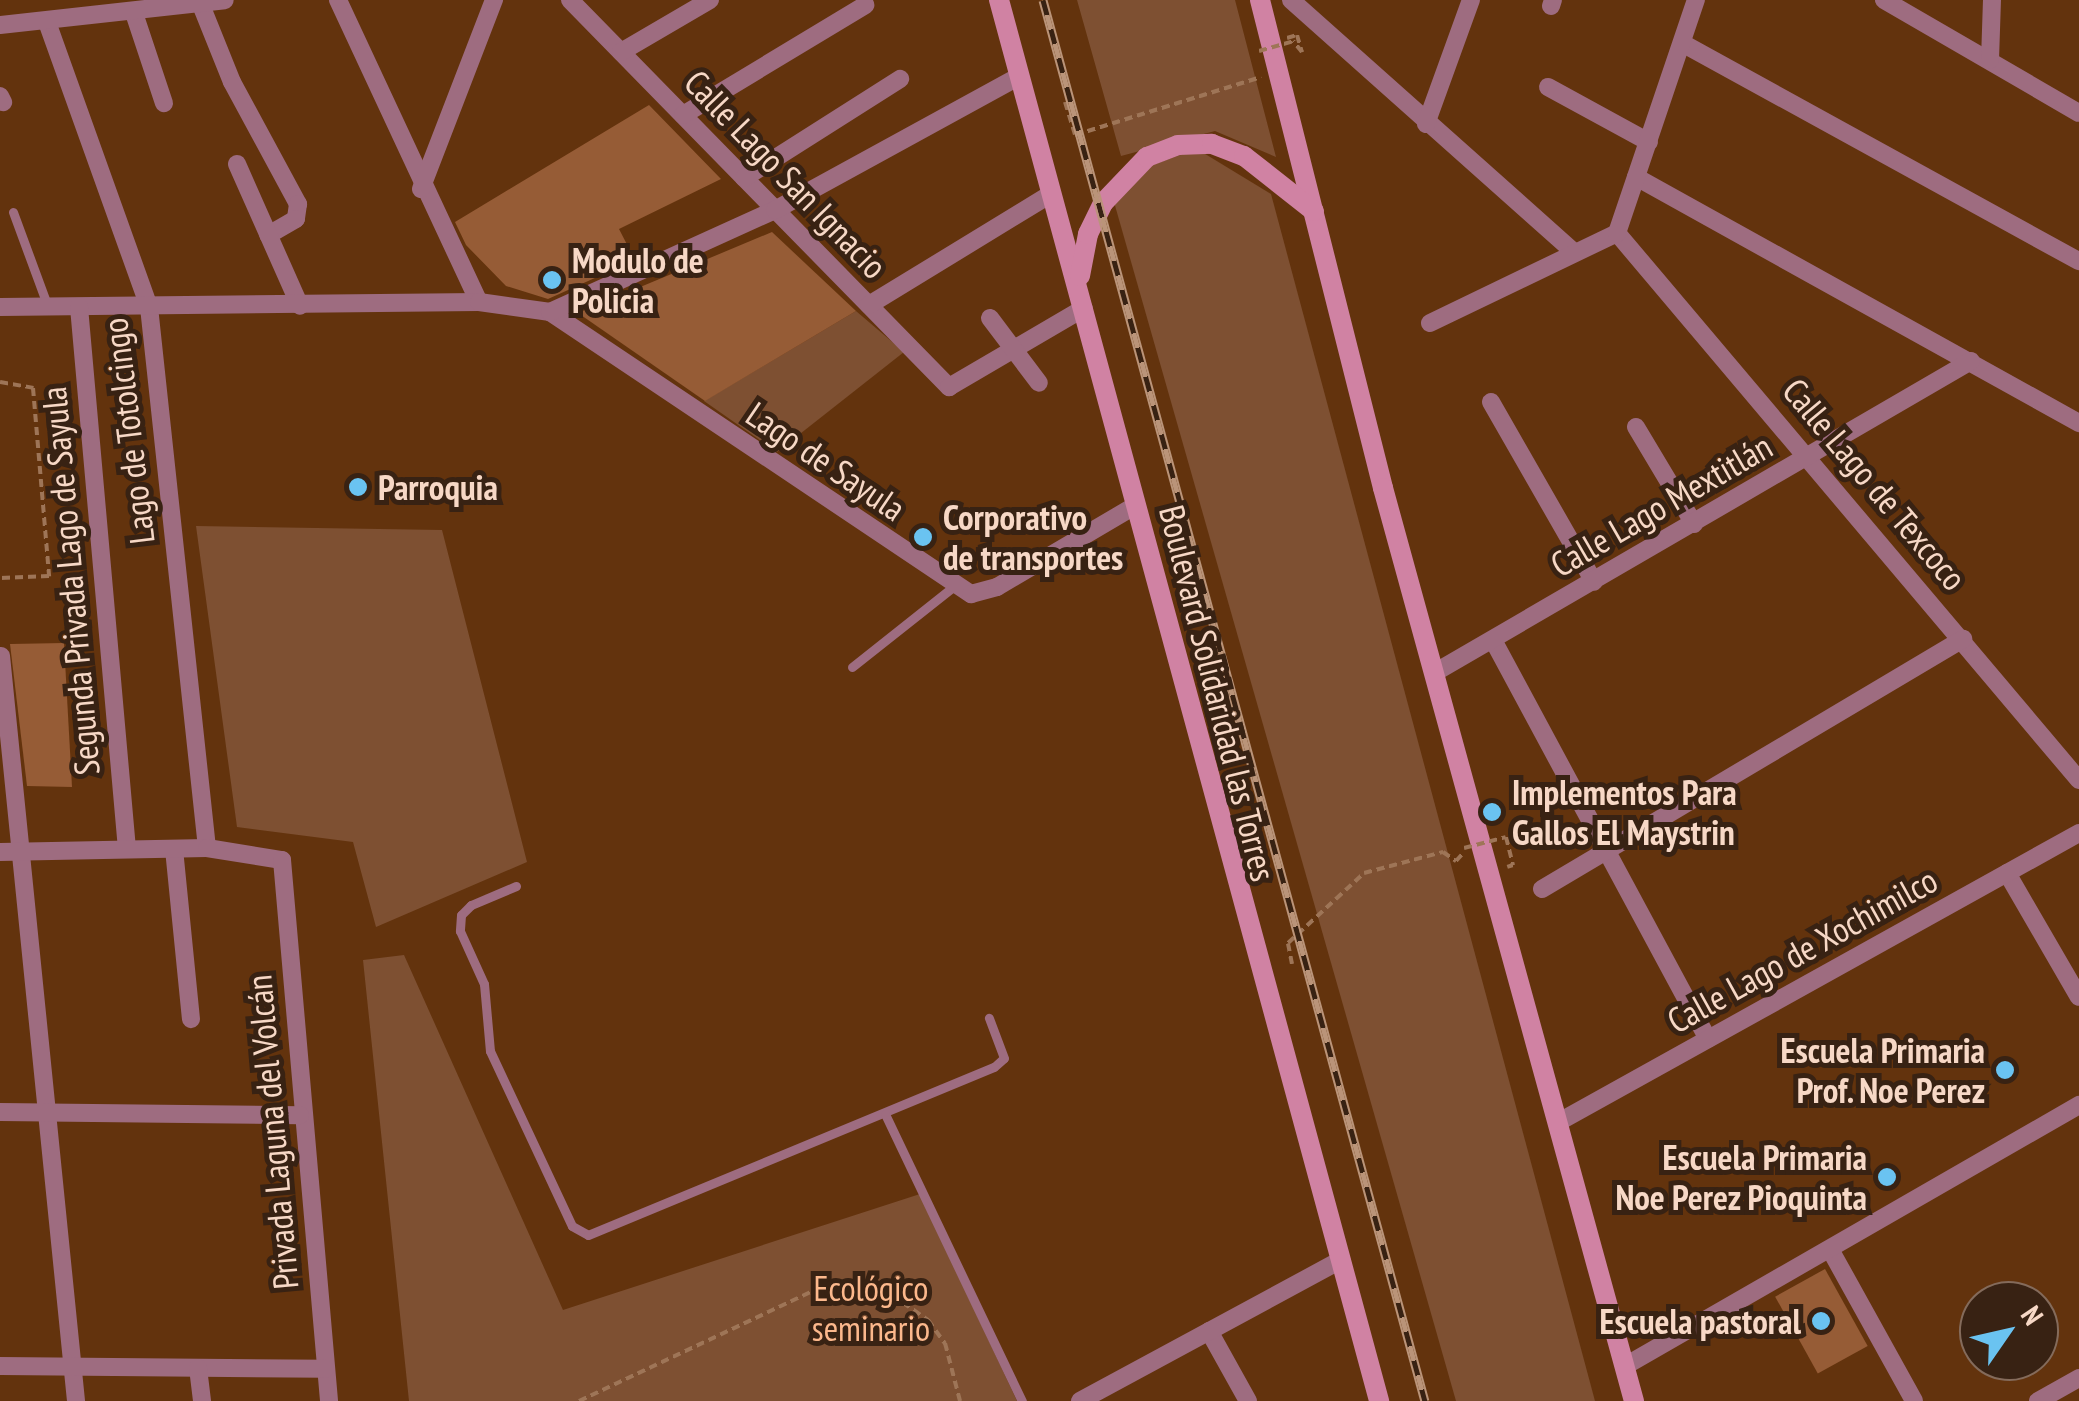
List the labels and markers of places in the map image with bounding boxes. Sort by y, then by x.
place label: Modulo de Policia [572,239,704,321]
marker: Modulo de Policia [541,269,563,291]
place label: Parroquia [378,466,498,508]
marker: Parroquia [347,476,369,498]
place label: Corporativo de transportes [943,496,1123,578]
marker: Corporativo de transportes [912,526,934,548]
place label: Implementos Para Gallos El Maystrin [1512,771,1737,853]
marker: Implementos Para Gallos El Maystrin [1481,801,1503,823]
place label: Escuela Primaria Prof. Noe Perez [1780,1029,1985,1111]
marker: Escuela Primaria Prof. Noe Perez [1994,1059,2016,1081]
place label: Escuela Primaria Noe Perez Pioquinta [1615,1136,1867,1218]
marker: Escuela Primaria Noe Perez Pioquinta [1876,1166,1898,1188]
place label: Escuela pastoral [1599,1300,1801,1342]
marker: Escuela pastoral [1810,1310,1832,1332]

